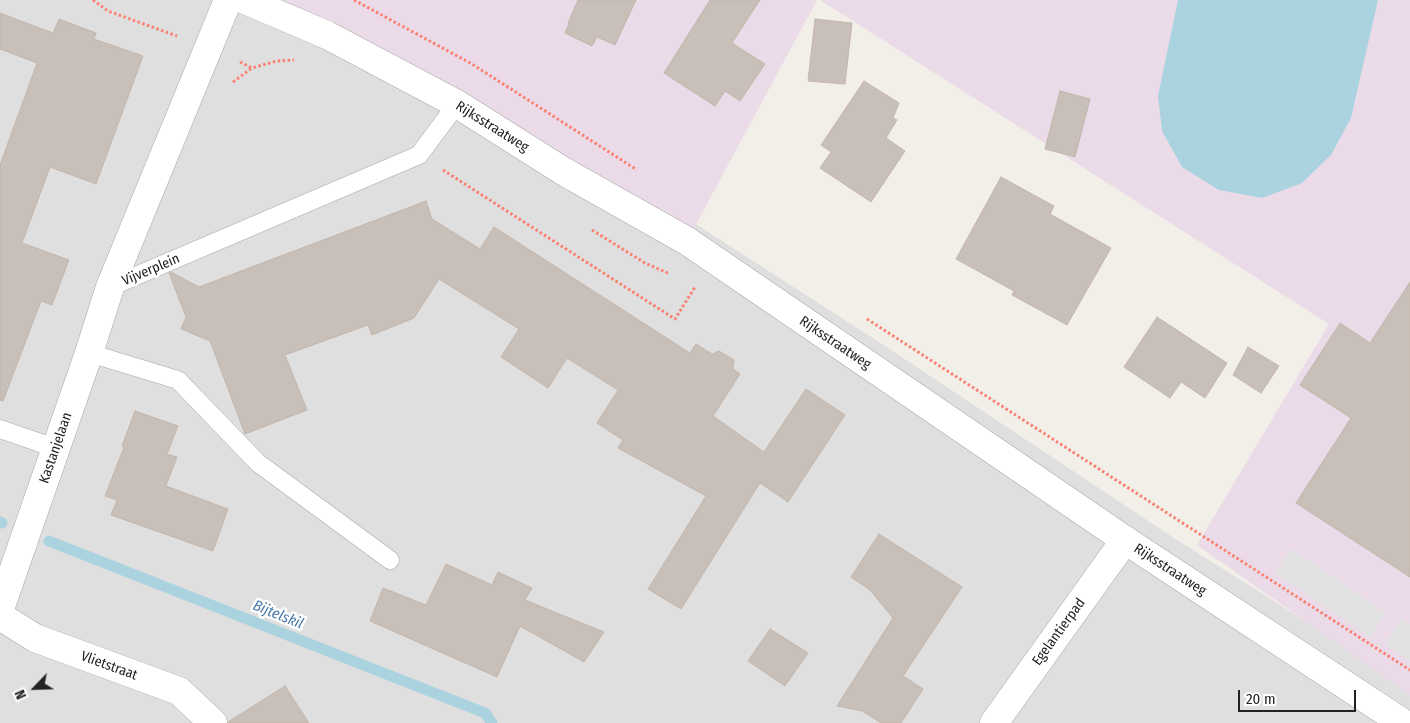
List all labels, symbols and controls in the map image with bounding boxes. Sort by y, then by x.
street label: Rijksstraatweg [452,98,532,156]
street label: Vijverplein [120,250,182,290]
street label: Rijksstraatweg [796,313,874,373]
street label: Kastanjelaan [36,410,76,486]
street label: Rijksstraatweg [1131,540,1209,600]
street label: Egelantierpad [1029,595,1089,669]
water label: Bijtelskil [250,597,306,633]
street label: Vlietstraat [78,648,140,684]
north arrow [10,663,60,713]
scale bar [1240,680,1358,712]
text: N [11,687,30,702]
text: 20 m [1246,690,1276,708]

